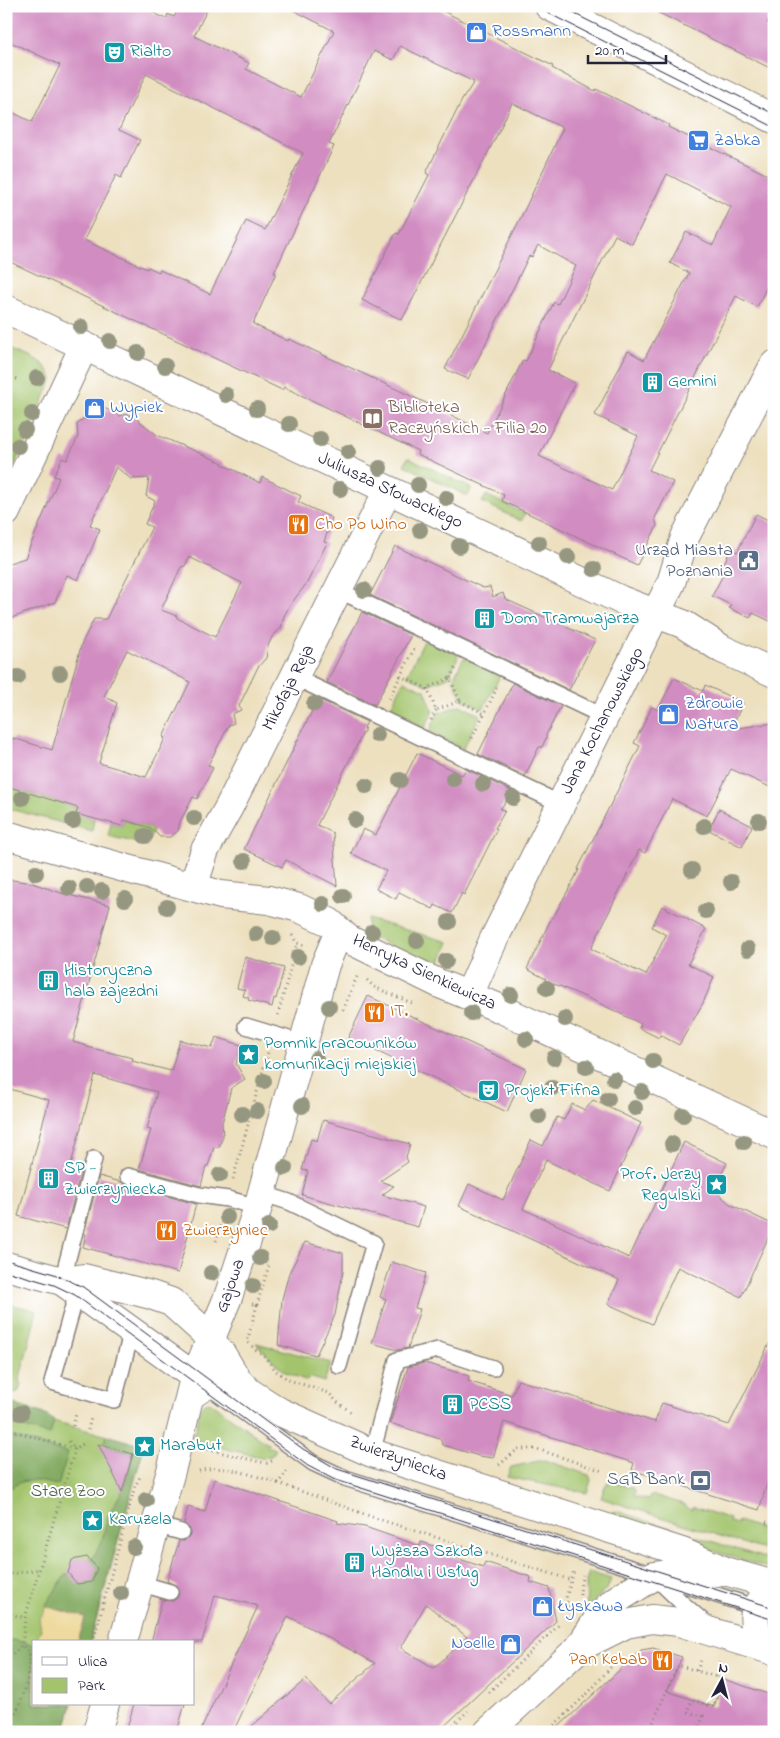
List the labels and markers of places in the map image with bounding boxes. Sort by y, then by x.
place label: Rossmann [492,19,571,45]
shop icon: Rossmann [464,20,488,44]
place label: Rialto [130,39,171,65]
theatre icon: Rialto [102,40,126,64]
place label: Żabka [714,128,761,154]
supermarket icon: Żabka [686,129,710,153]
place label: Gemini [668,369,717,395]
building icon: Gemini [640,370,664,394]
place label: Wypiek [110,395,163,421]
place label: Biblioteka Raczyńskich - Filia 20 [387,395,547,442]
shop icon: Wypiek [82,396,106,420]
library icon: Biblioteka Raczyńskich - Filia 20 [360,406,384,430]
place label: Cho Po Wino [315,512,407,538]
restaurant icon: Cho Po Wino [287,513,311,537]
place label: Urząd Miasta Poznania [635,538,733,585]
public building icon: Urząd Miasta Poznania [737,549,761,573]
place label: Dom Tramwajarza [500,606,639,632]
building icon: Dom Tramwajarza [473,607,497,631]
place label: Zdrowie Natura [685,691,744,738]
shop icon: Zdrowie Natura [657,702,681,726]
place label: Historyczna hala zajezdni [64,958,158,1005]
building icon: Historyczna hala zajezdni [36,969,60,993]
place label: IT. [390,999,409,1025]
restaurant icon: IT. [362,1000,386,1024]
place label: Pomnik pracowników komunikacji miejskiej [264,1031,417,1078]
place icon: Pomnik pracowników komunikacji miejskiej [236,1042,260,1066]
place label: Projekt Fifna [505,1078,600,1104]
theatre icon: Projekt Fifna [477,1079,501,1103]
place label: SP - Zwierzyniecka [64,1156,166,1203]
place label: Prof. Jerzy Regulski [620,1162,701,1210]
building icon: SP - Zwierzyniecka [36,1167,60,1191]
place icon: Prof. Jerzy Regulski [705,1173,729,1197]
place label: Zwierzyniec [183,1218,268,1244]
restaurant icon: Zwierzyniec [155,1219,179,1243]
place label: PCSS [469,1392,511,1418]
building icon: PCSS [441,1393,465,1417]
place label: Marabut [160,1433,222,1459]
place icon: Marabut [132,1434,156,1458]
place label: SGB Bank [607,1467,685,1493]
bank icon: SGB Bank [689,1468,713,1492]
place label: Karuzela [109,1507,172,1533]
place icon: Karuzela [81,1508,105,1532]
place label: Wyższa Szkoła Handlu i Usług [371,1539,483,1587]
building icon: Wyższa Szkoła Handlu i Usług [343,1550,367,1574]
place label: Łyskawa [557,1594,623,1620]
shop icon: Łyskawa [530,1595,554,1619]
place label: Noelle [451,1631,496,1657]
shop icon: Noelle [499,1632,523,1656]
place label: Pan Kebab [569,1647,647,1673]
restaurant icon: Pan Kebab [651,1648,675,1672]

